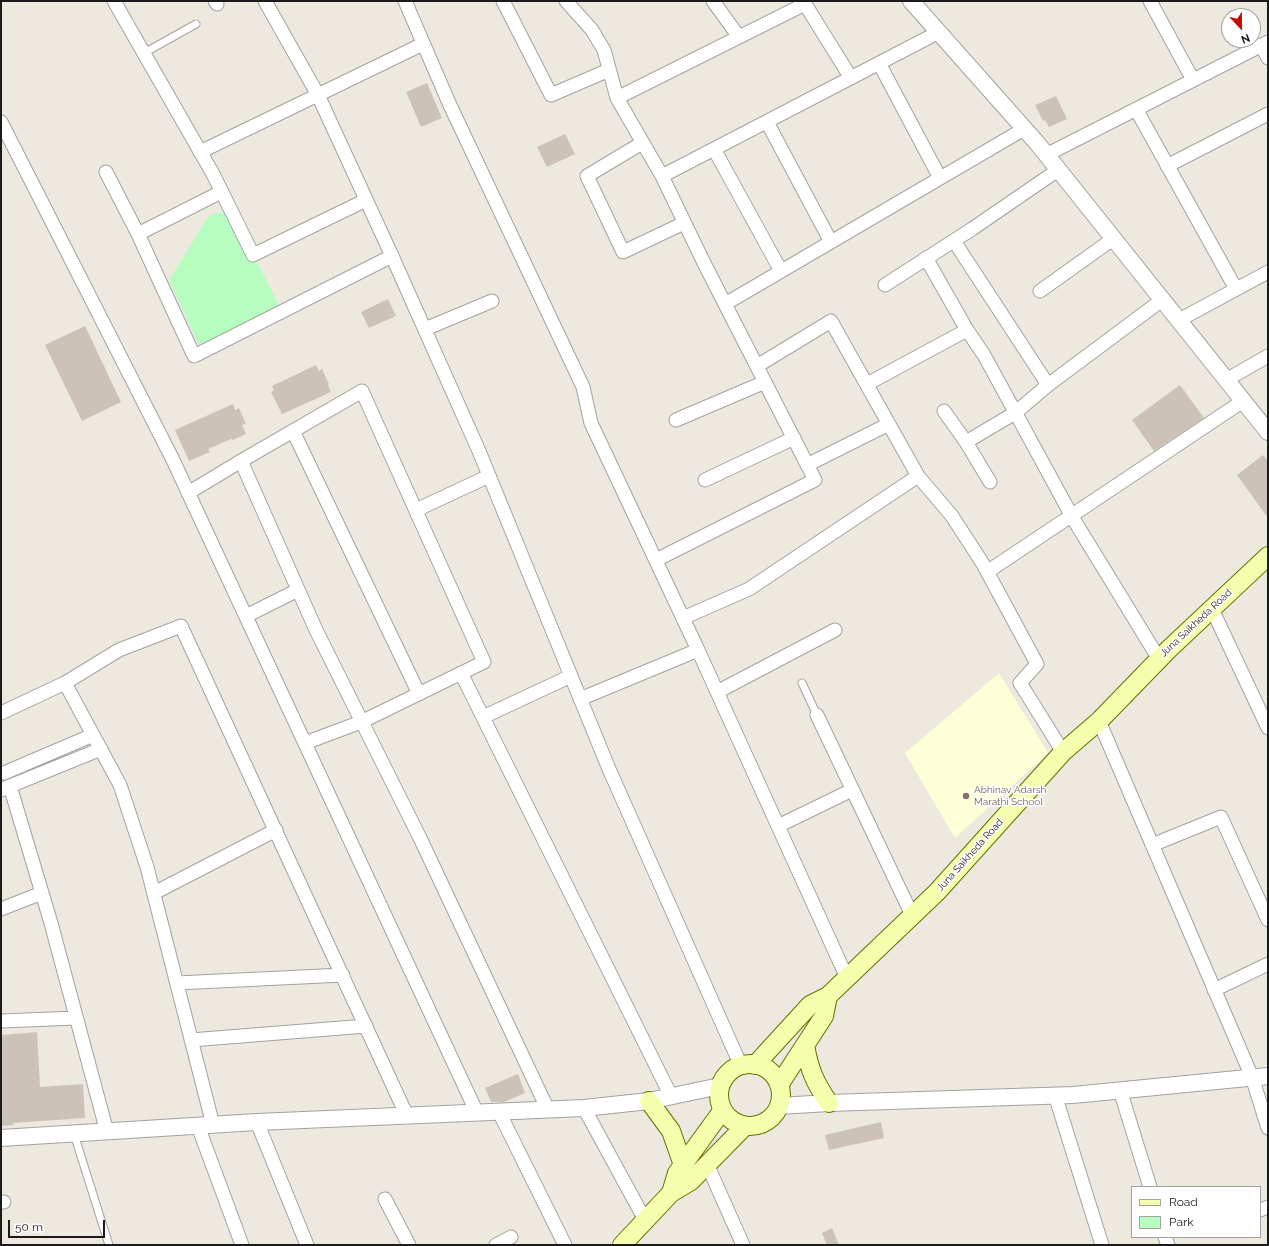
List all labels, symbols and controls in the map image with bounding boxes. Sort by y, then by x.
north arrow [1221,8,1261,48]
text: N [1239,31,1252,46]
street label: Juna Saikheda Road [1158,587,1234,659]
place label: Abhinav Adarsh Marathi School [974,784,1046,808]
marker: Abhinav Adarsh Marathi School [961,791,971,801]
street label: Juna Saikheda Road [934,816,1006,894]
legend [1131,1186,1261,1238]
text: Road [1169,1195,1198,1209]
scale bar [10,1212,107,1238]
text: Park [1169,1215,1194,1229]
text: 50 m [15,1220,43,1234]

